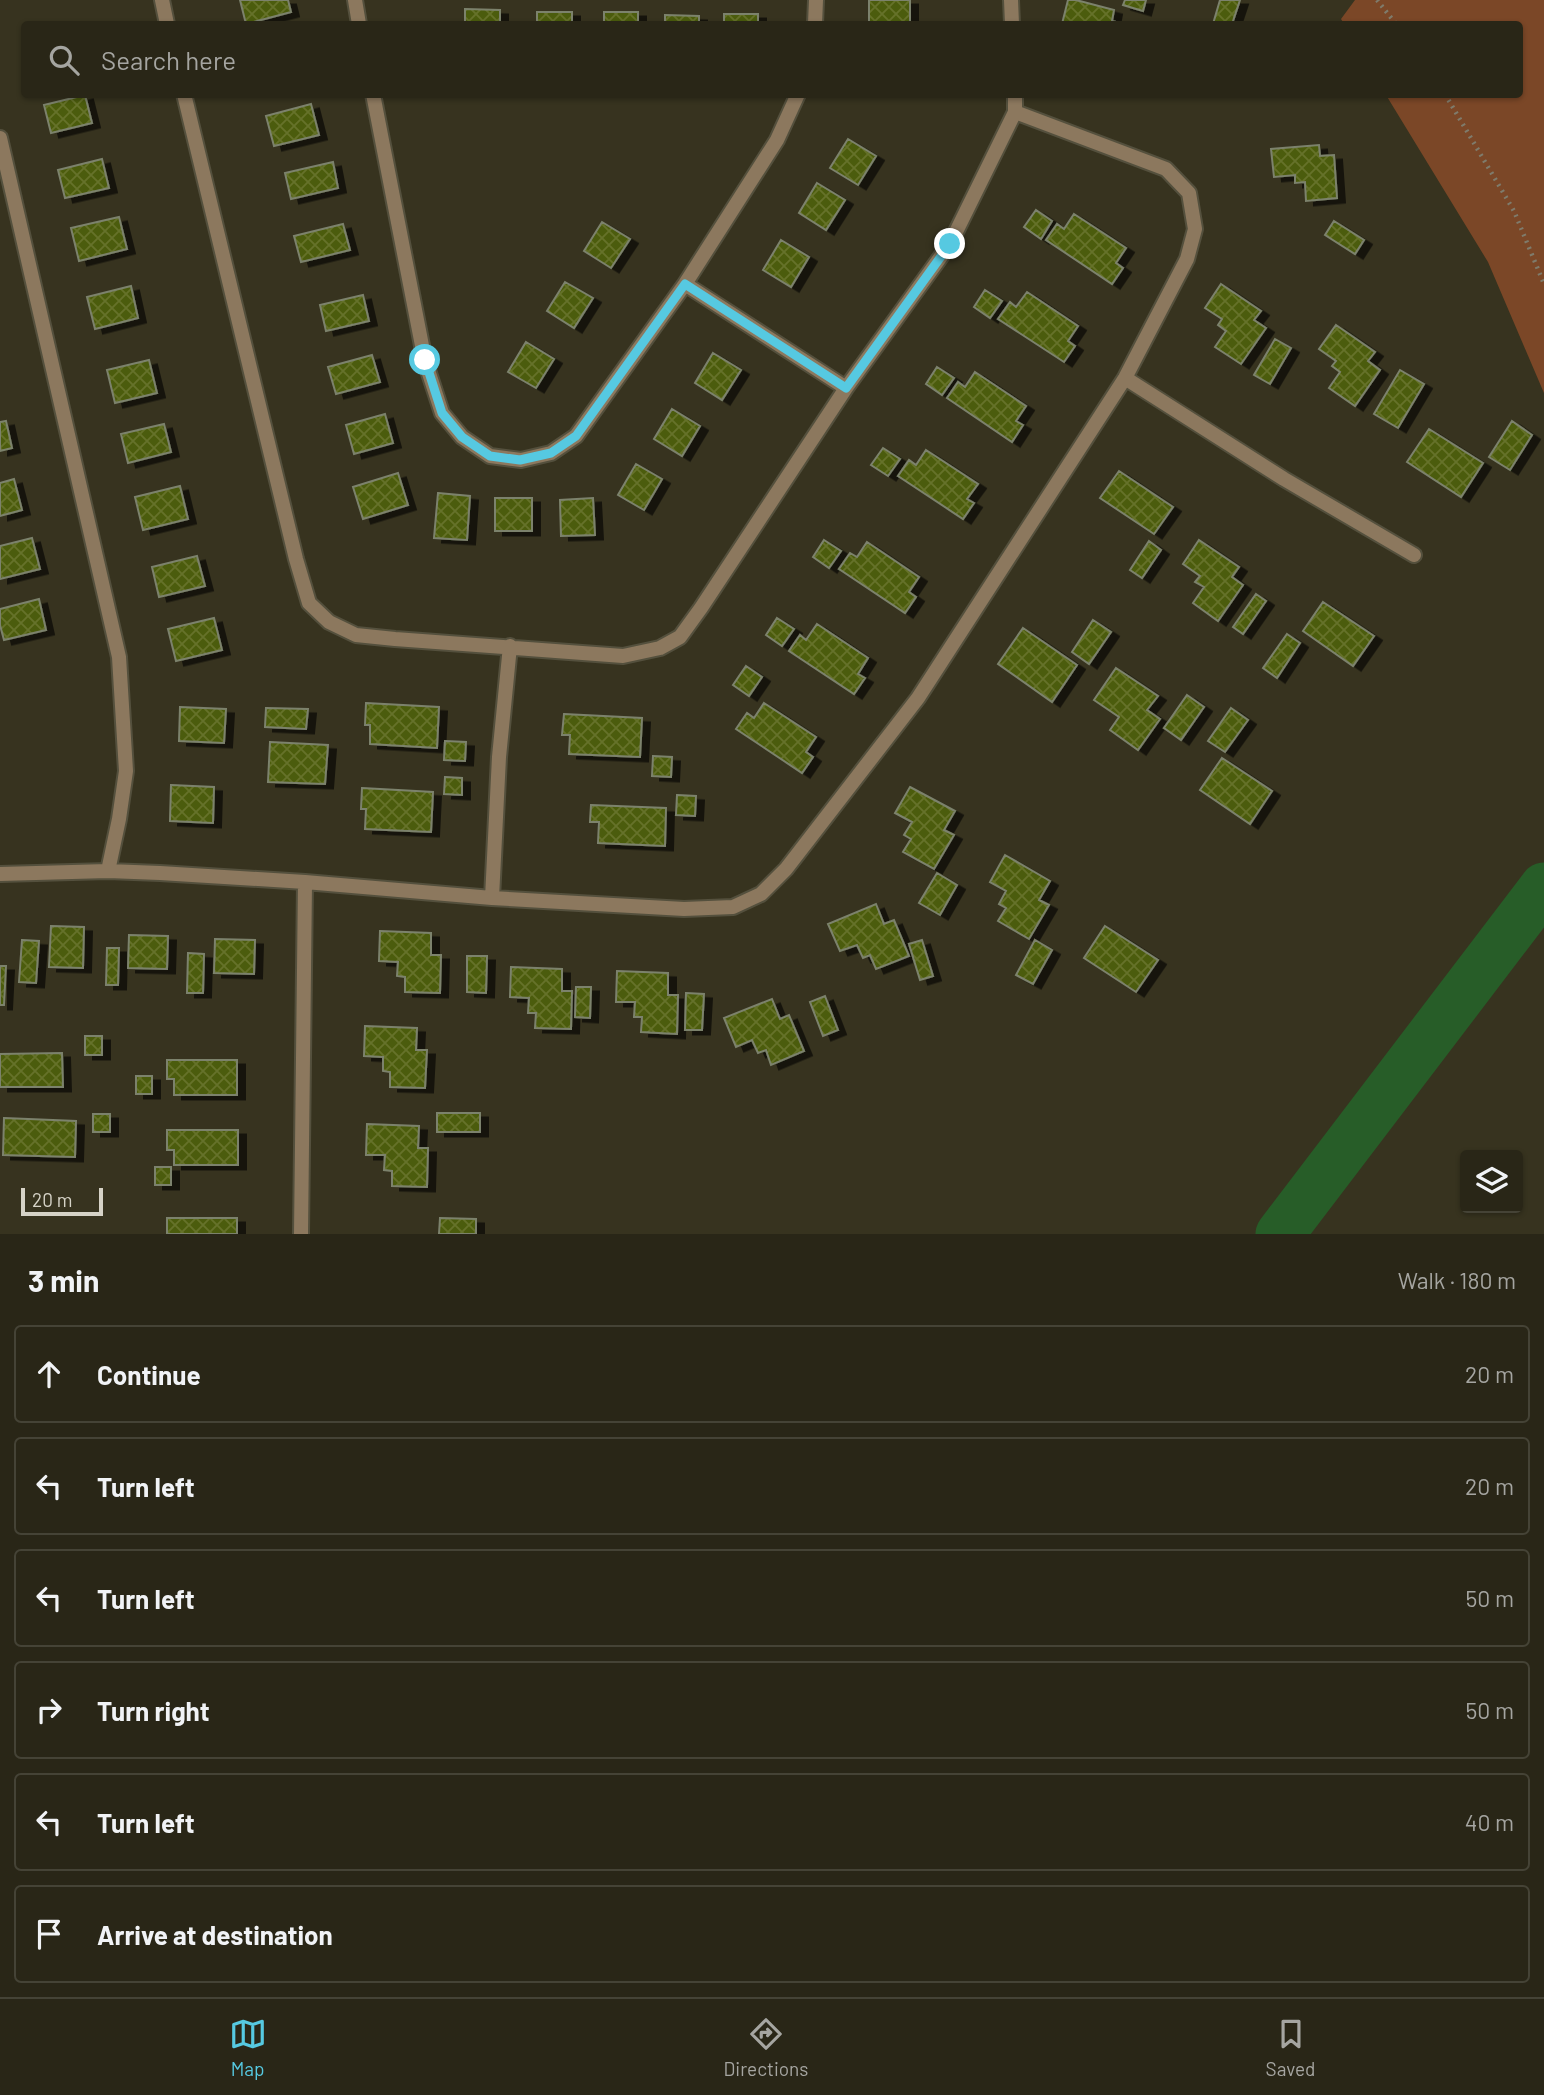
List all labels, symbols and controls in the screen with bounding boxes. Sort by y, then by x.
search box [21,21,1523,98]
icon: search [45,41,83,79]
text: Search here [101,44,236,75]
route end [934,228,965,259]
route start [409,344,440,375]
map controls [1460,1150,1523,1213]
button: layers [1460,1150,1523,1213]
scale bar [21,1185,103,1217]
text: 20 m [32,1188,72,1211]
text: 3 min [28,1262,99,1298]
text: Walk · 180 m [1398,1266,1516,1294]
icon: ahead [30,1355,68,1393]
text: Continue [97,1359,201,1390]
text: 20 m [1465,1360,1514,1388]
icon: left [30,1467,68,1505]
text: Turn left [97,1471,195,1502]
text: 20 m [1465,1472,1514,1500]
icon: left [30,1579,68,1617]
text: Turn left [97,1583,195,1614]
text: 50 m [1466,1584,1514,1612]
icon: right [30,1691,68,1729]
text: Turn right [97,1695,210,1726]
text: 50 m [1466,1696,1514,1724]
icon: left [30,1803,68,1841]
text: Turn left [97,1807,195,1838]
text: 40 m [1465,1808,1514,1836]
icon: arrive [30,1915,68,1953]
text: Arrive at destination [97,1919,333,1950]
tab: Map [229,2015,267,2080]
tab: Directions [724,2015,809,2080]
tab: Saved [1266,2015,1315,2080]

